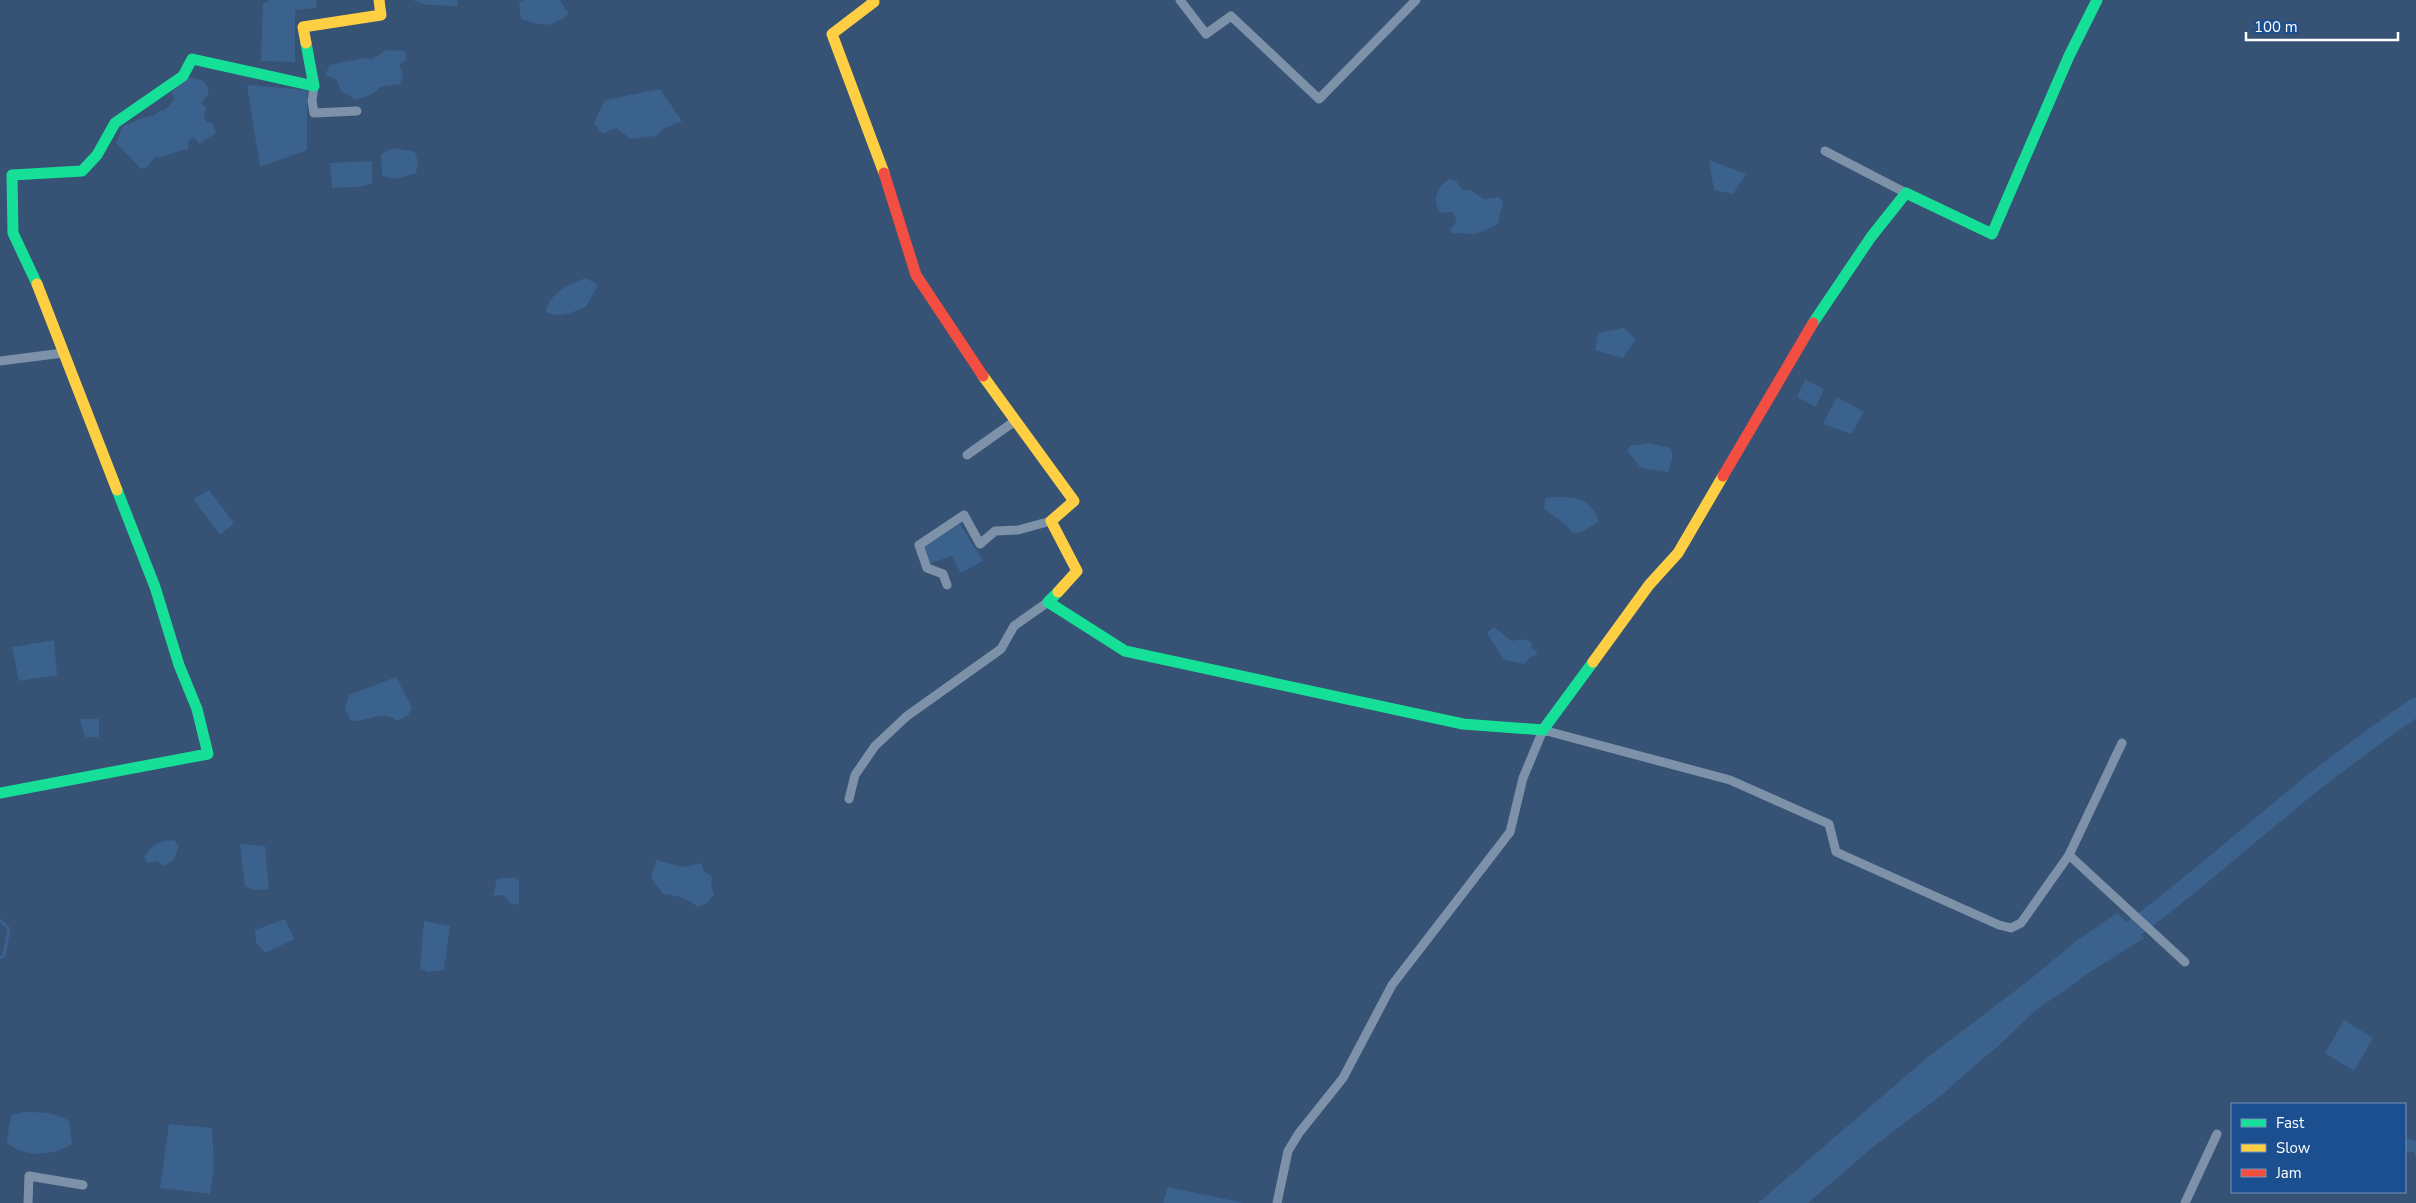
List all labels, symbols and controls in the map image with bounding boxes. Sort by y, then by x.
scale bar [2246,10,2398,42]
text: 100 m [2254,17,2298,37]
legend [2231,1103,2406,1193]
text: Fast [2276,1113,2305,1133]
text: Slow [2276,1138,2311,1158]
text: Jam [2275,1163,2302,1183]

